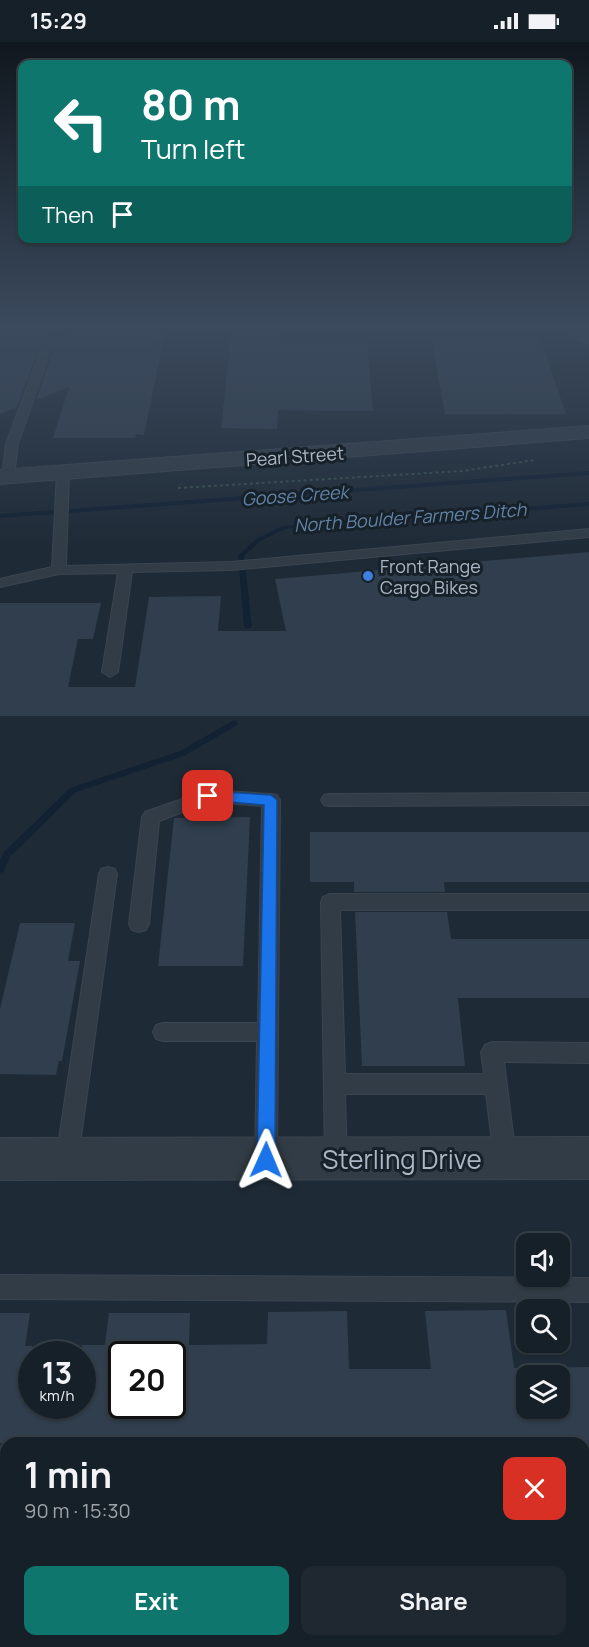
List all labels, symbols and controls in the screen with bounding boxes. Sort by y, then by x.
text: 15:29 [30,6,87,36]
text: 80 m [141,75,241,133]
icon: left [42,84,120,162]
text: Turn left [141,130,245,167]
icon: arrive [106,198,139,231]
text: Then [42,200,94,230]
street label: Pearl Street [245,441,345,471]
water label: Goose Creek [241,479,352,511]
water label: North Boulder Farmers Ditch [293,497,528,537]
place label: Front Range Cargo Bikes [380,554,481,599]
marker: Front Range Cargo Bikes [361,569,375,583]
pin [182,770,233,821]
icon: arrive [191,779,224,812]
position arrow [234,1128,298,1192]
street label: Sterling Drive [322,1141,482,1177]
map controls [516,1233,570,1419]
button: sound [516,1233,570,1287]
button: search [516,1299,570,1353]
speed limit sign: 20 [108,1341,186,1419]
text: 13 [42,1352,72,1393]
button: layers [516,1365,570,1419]
text: km/h [40,1385,74,1406]
text: 1 min [24,1450,112,1499]
button: close [503,1457,566,1520]
text: 90 m · 15:30 [24,1497,131,1524]
button: Exit [24,1566,289,1635]
button: Share [301,1566,566,1635]

